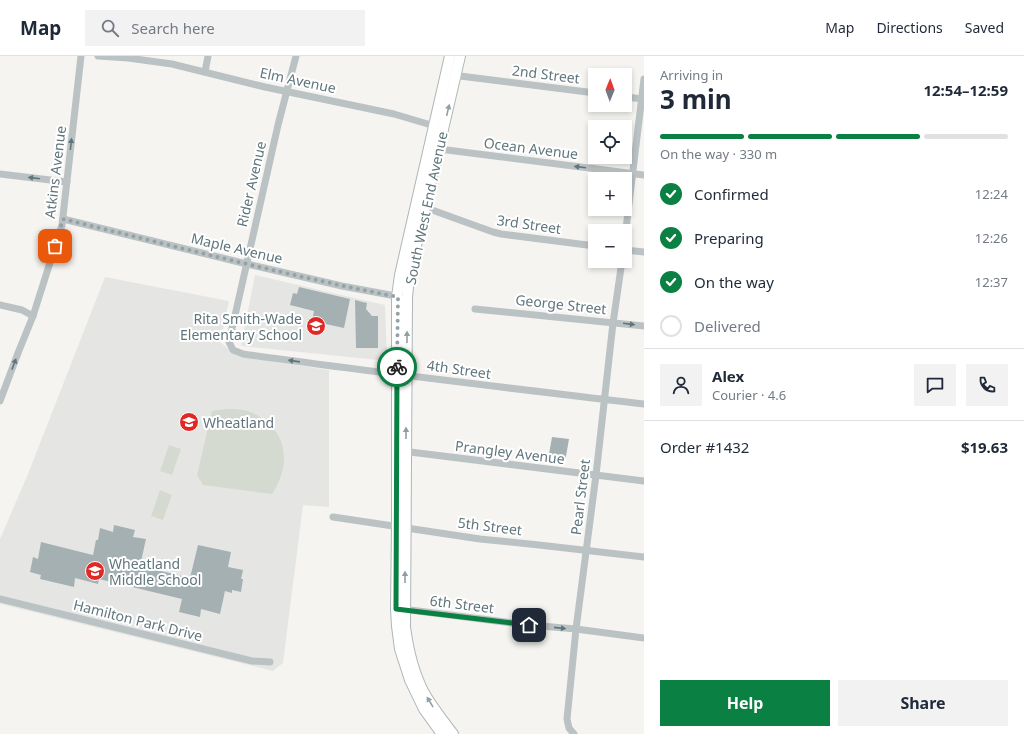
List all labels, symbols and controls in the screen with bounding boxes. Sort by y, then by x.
search box [85,10,365,46]
text: Map [20,15,61,41]
icon: search [99,17,121,39]
text: Search here [131,18,215,38]
text: Map [825,18,854,37]
text: Directions [876,18,943,37]
text: Saved [965,18,1004,37]
street label: 2nd Street [511,60,581,88]
street label: Elm Avenue [258,63,338,97]
text: Arriving in [660,66,723,84]
north arrow [588,68,632,112]
map controls [588,68,632,268]
text: 12:54–12:59 [923,80,1008,100]
text: 3 min [660,81,732,117]
one-way arrow [445,104,451,116]
button: locate [588,120,632,164]
street label: Atkins Avenue [40,124,70,219]
street label: South West End Avenue [400,130,452,286]
street label: Ocean Avenue [483,133,579,163]
one-way arrow [68,138,75,150]
street label: Rider Avenue [232,139,270,229]
text: On the way · 330 m [660,145,777,163]
one-way arrow [573,164,586,170]
button: + [588,172,632,216]
one-way arrow [28,175,40,182]
icon: check [660,183,682,205]
text: Confirmed [694,184,769,204]
text: 12:24 [975,185,1008,203]
street label: 3rd Street [496,210,562,238]
button: − [588,224,632,268]
icon: check [660,227,682,249]
street label: Maple Avenue [189,228,285,268]
text: Preparing [694,228,764,248]
pin [38,229,72,263]
text: 12:26 [975,229,1008,247]
icon: bag [44,235,66,257]
icon: check [660,271,682,293]
text: On the way [694,272,774,292]
text: 12:37 [975,273,1008,291]
street label: George Street [515,290,607,318]
place label: Rita Smith-Wade Elementary School [180,309,302,344]
school or university icon: Rita Smith-Wade Elementary School [305,315,327,337]
text: Delivered [694,316,761,336]
one-way arrow [623,321,635,328]
one-way arrow [404,330,410,343]
courier [377,347,417,387]
street label: 4th Street [426,355,492,383]
icon: bike [386,356,408,378]
one-way arrow [11,358,17,370]
one-way arrow [288,358,300,364]
button: person [660,364,702,406]
button: chat [914,364,956,406]
button: phone [966,364,1008,406]
text: Alex [712,366,744,386]
text: Courier · 4.6 [712,386,786,404]
school or university icon: Wheatland [178,411,200,433]
place label: Wheatland [203,413,274,432]
one-way arrow [403,426,409,439]
street label: Prangley Avenue [454,436,566,468]
text: Order #1432 [660,437,749,457]
text: $19.63 [961,437,1008,457]
street label: Pearl Street [566,458,594,536]
street label: 5th Street [457,513,523,539]
place label: Wheatland Middle School [109,554,201,589]
school or university icon: Wheatland Middle School [84,560,106,582]
one-way arrow [402,570,408,583]
street label: 6th Street [429,591,495,617]
street label: Hamilton Park Drive [72,595,205,645]
pin [512,608,546,642]
icon: home [518,614,540,636]
one-way arrow [554,624,566,631]
button: Help [660,680,830,726]
button: Share [838,680,1008,726]
one-way arrow [426,697,434,707]

